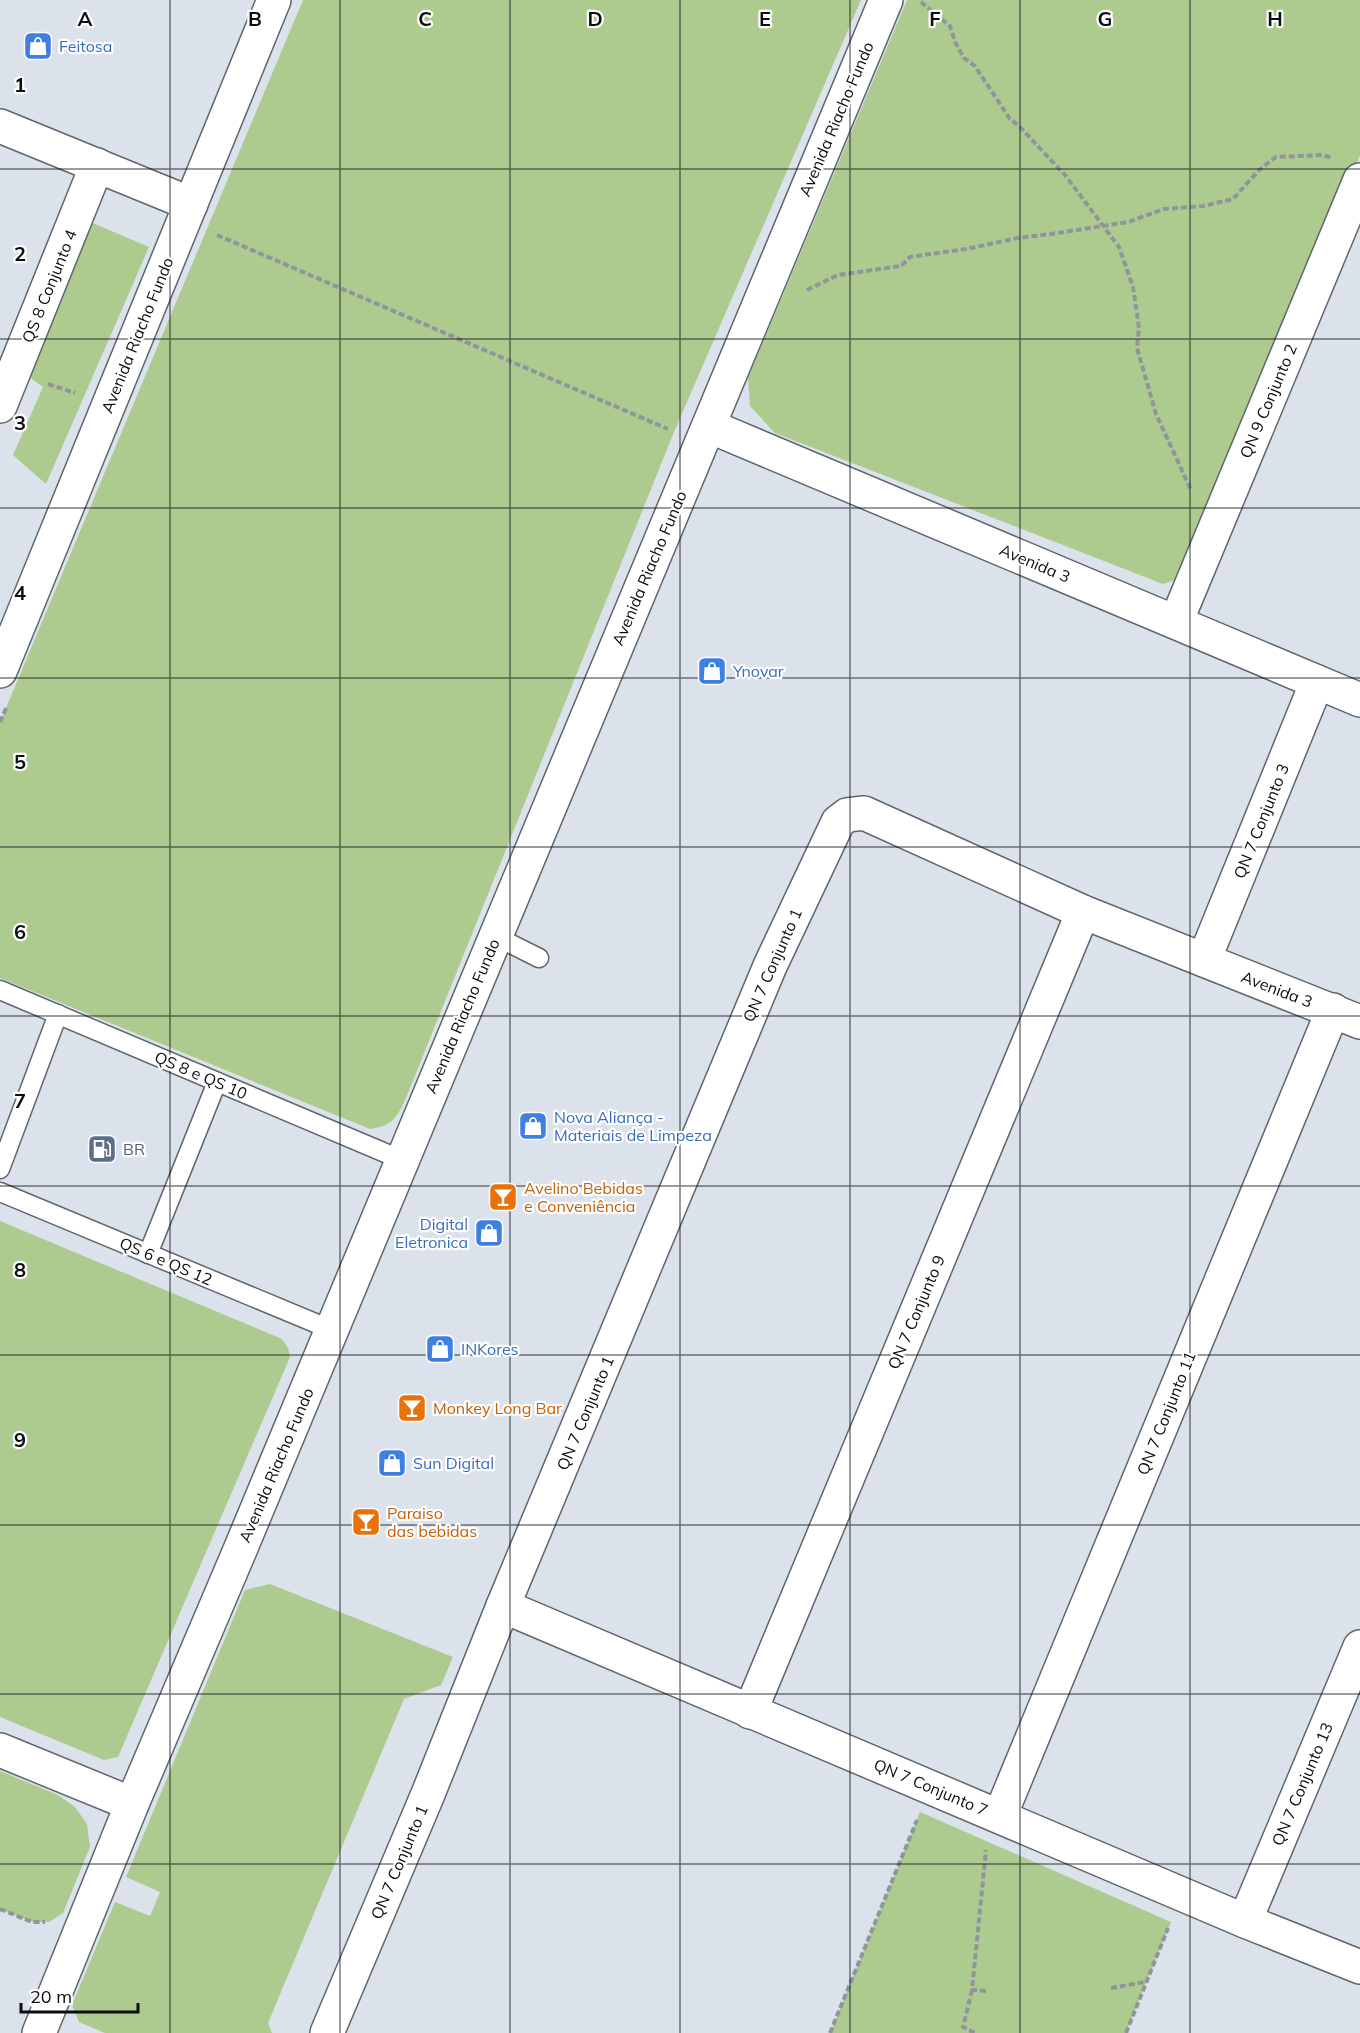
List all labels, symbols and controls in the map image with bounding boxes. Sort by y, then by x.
text: A [78,6,93,31]
text: B [248,6,262,31]
text: C [418,6,432,31]
text: D [587,6,603,31]
text: E [759,6,771,31]
text: F [929,6,941,31]
text: G [1098,6,1112,31]
text: H [1267,6,1283,31]
shop icon: Feitosa [22,30,54,62]
place label: Feitosa [59,36,112,56]
street label: Avenida Riacho Fundo [794,39,878,199]
text: 1 [14,72,26,97]
street label: QS 8 Conjunto 4 [17,226,81,345]
text: 2 [14,241,26,266]
street label: Avenida Riacho Fundo [97,254,177,416]
street label: QN 9 Conjunto 2 [1235,341,1301,461]
text: 3 [14,410,26,435]
street label: Avenida Riacho Fundo [607,488,691,648]
street label: Avenida 3 [997,539,1073,587]
text: 4 [14,580,26,605]
shop icon: Ynovar [696,655,728,687]
place label: Ynovar [732,661,784,681]
text: 5 [14,749,26,774]
street label: QN 7 Conjunto 3 [1229,761,1293,881]
street label: QN 7 Conjunto 1 [738,905,806,1025]
text: 6 [14,919,26,944]
street label: Avenida Riacho Fundo [420,936,504,1096]
street label: Avenida 3 [1239,966,1315,1012]
street label: QS 8 e QS 10 [152,1046,250,1104]
text: 7 [14,1088,26,1113]
place label: Nova Aliança - Materiais de Limpeza [554,1107,712,1145]
shop icon: Nova Aliança - Materiais de Limpeza [517,1110,549,1142]
fuel station icon: BR [86,1133,118,1165]
place label: BR [123,1139,145,1159]
place label: Avelino Bebidas e Conveniência [524,1178,643,1216]
bar icon: Avelino Bebidas e Conveniência [487,1181,519,1213]
place label: Digital Eletronica [395,1214,468,1252]
shop icon: Digital Eletronica [473,1217,505,1249]
street label: QS 6 e QS 12 [117,1232,215,1290]
street label: QN 7 Conjunto 9 [883,1252,949,1372]
text: 8 [14,1257,26,1282]
shop icon: INKores [424,1333,456,1365]
place label: INKores [461,1339,519,1359]
street label: QN 7 Conjunto 11 [1132,1348,1200,1478]
street label: QN 7 Conjunto 1 [552,1353,618,1473]
street label: Avenida Riacho Fundo [234,1385,318,1545]
bar icon: Monkey Long Bar [396,1392,428,1424]
place label: Monkey Long Bar [433,1398,562,1418]
text: 9 [14,1427,26,1452]
shop icon: Sun Digital [376,1447,408,1479]
place label: Sun Digital [413,1453,494,1473]
place label: Paraiso das bebidas [387,1503,477,1541]
bar icon: Paraiso das bebidas [350,1506,382,1538]
street label: QN 7 Conjunto 13 [1267,1720,1337,1848]
street label: QN 7 Conjunto 7 [871,1754,991,1820]
street label: QN 7 Conjunto 1 [366,1802,432,1922]
scale bar [21,1976,138,2014]
text: 20 m [30,1985,72,2008]

